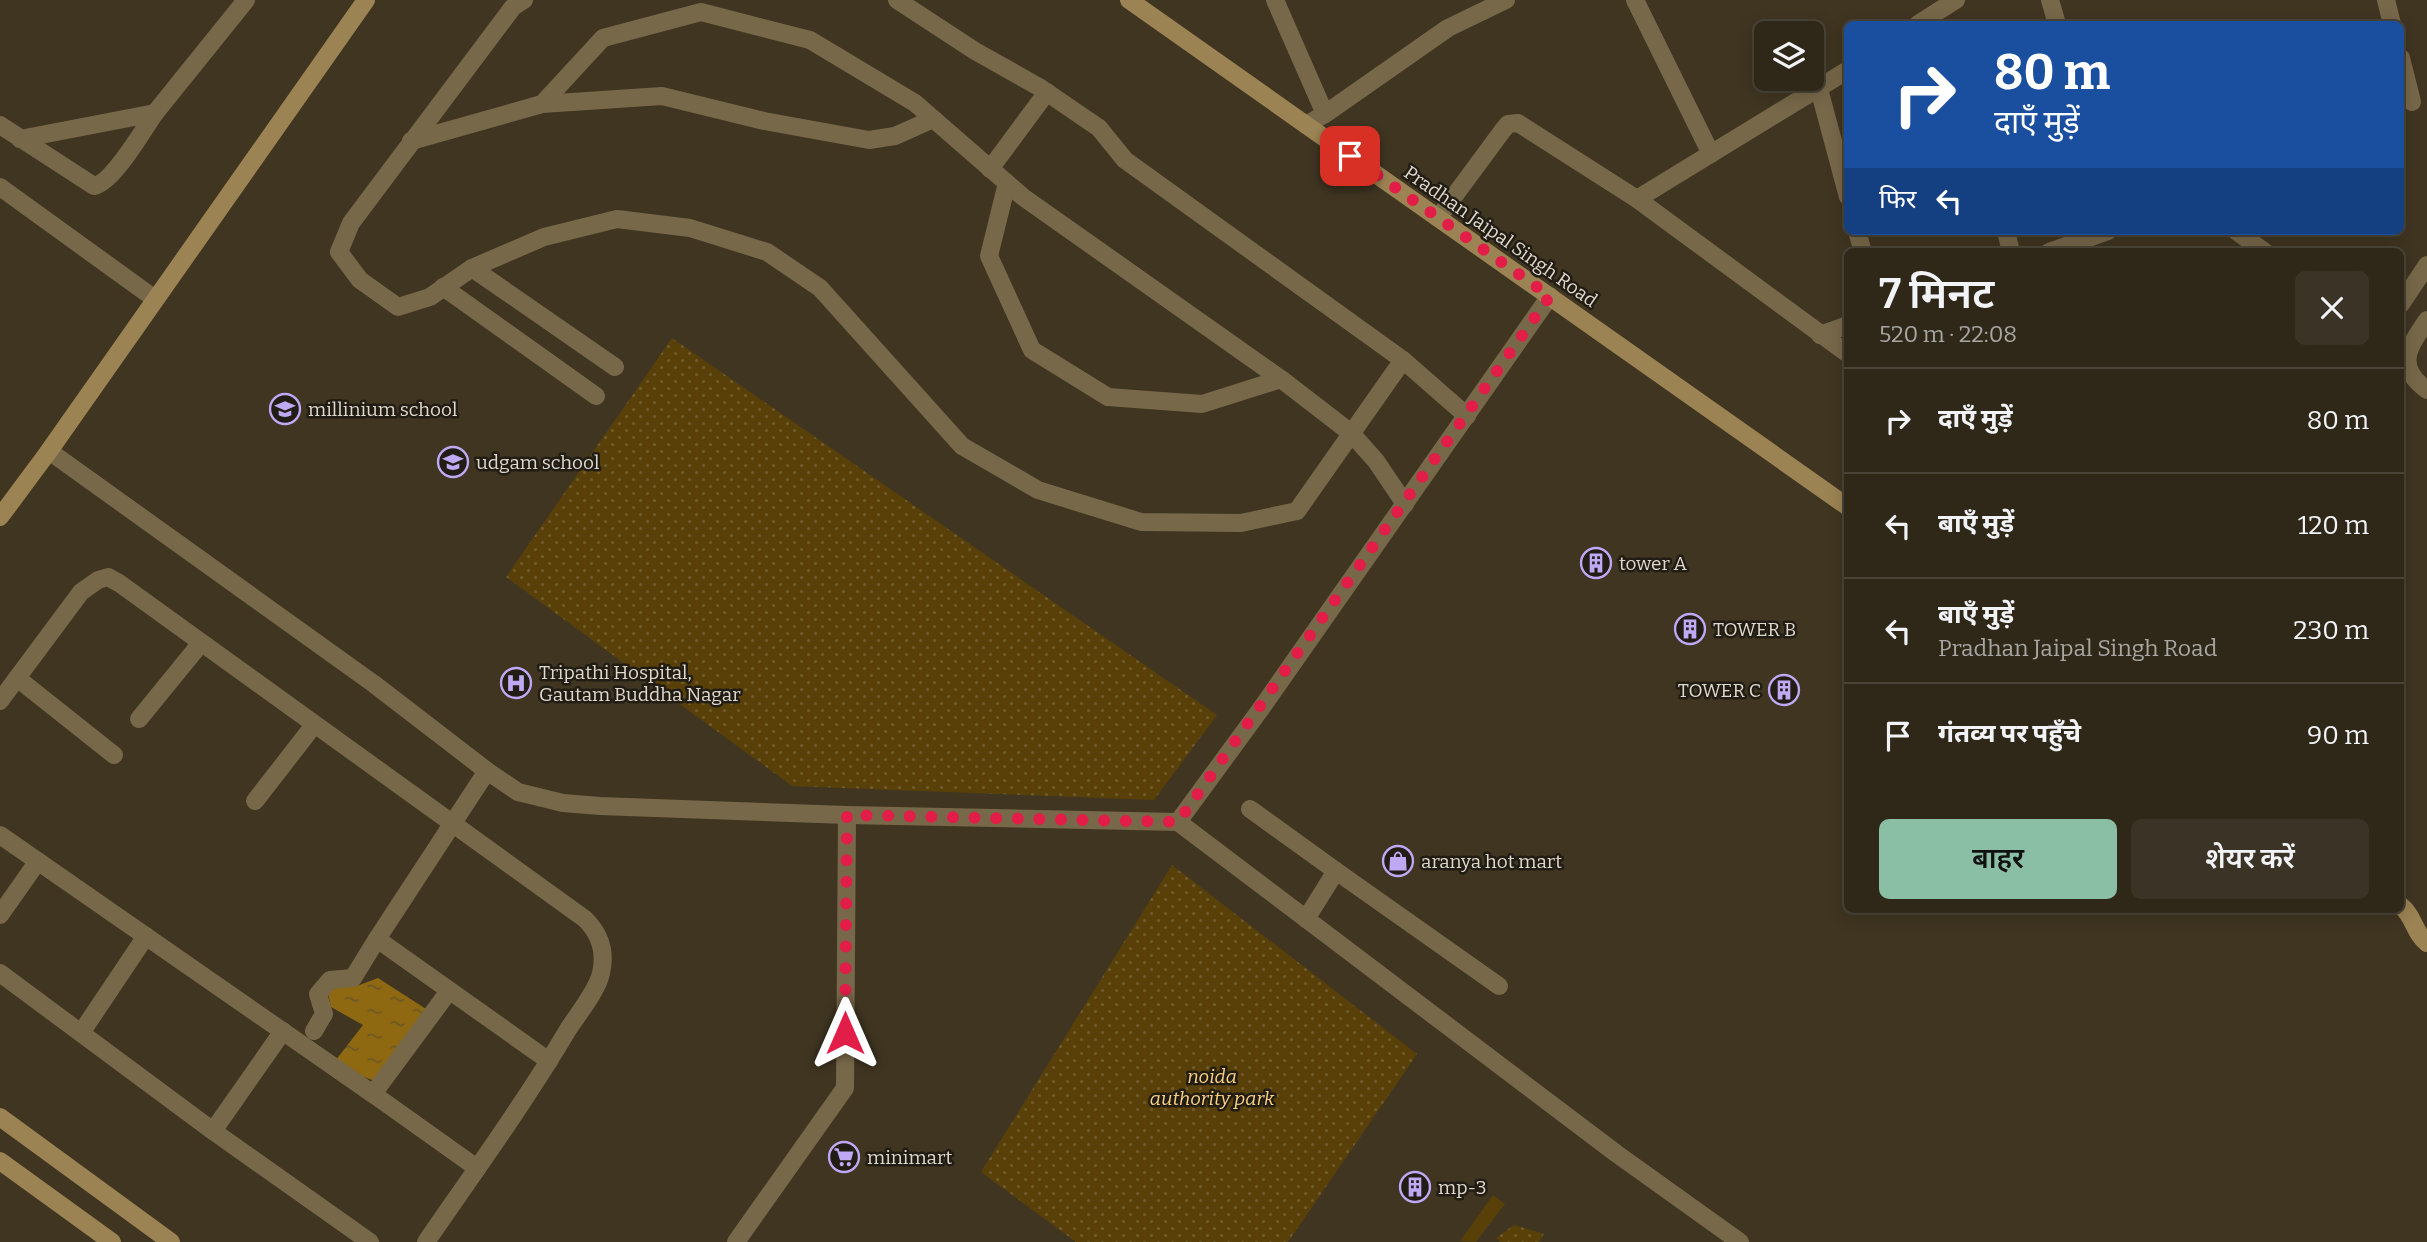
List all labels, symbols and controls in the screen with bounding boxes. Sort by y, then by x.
map controls [1754,21,1824,91]
button: layers [1754,21,1824,91]
text: 80 m [1994,43,2110,102]
icon: right [1879,49,1970,140]
text: दाएँ मुड़ें [1994,103,2080,141]
pin [1320,126,1380,186]
icon: arrive [1331,137,1369,175]
street label: Pradhan Jaipal Singh Road [1400,161,1602,312]
icon: left [1930,182,1968,220]
text: फिर [1879,184,1916,215]
text: 7 मिनट [1879,269,1994,319]
button: close [2295,271,2369,345]
text: 520 m · 22:08 [1879,320,2017,348]
school or university icon: millinium school [268,392,302,426]
place label: millinium school [308,398,457,421]
icon: right [1879,402,1917,440]
text: दाएँ मुड़ें [1938,403,2013,434]
text: 80 m [2307,405,2369,436]
school or university icon: udgam school [436,445,470,479]
place label: udgam school [476,451,599,474]
icon: left [1879,507,1917,545]
text: बाएँ मुड़ें [1938,508,2014,539]
text: 120 m [2298,510,2369,541]
building icon: tower A [1579,546,1613,580]
place label: tower A [1619,552,1688,575]
text: बाएँ मुड़ें [1938,599,2014,630]
building icon: TOWER B [1673,612,1707,646]
icon: left [1879,612,1917,650]
text: 230 m [2293,615,2369,646]
place label: TOWER B [1713,618,1796,641]
text: Pradhan Jaipal Singh Road [1938,634,2217,662]
place label: Tripathi Hospital, Gautam Buddha Nagar [539,661,741,706]
hospital icon: Tripathi Hospital, Gautam Buddha Nagar [499,666,533,700]
building icon: TOWER C [1767,673,1801,707]
place label: TOWER C [1678,679,1761,702]
icon: arrive [1879,717,1917,755]
text: गंतव्य पर पहुँचे [1938,718,2081,749]
text: 90 m [2307,720,2369,751]
button: बाहर [1879,819,2117,899]
button: शेयर करें [2131,819,2369,899]
shop icon: aranya hot mart [1381,844,1415,878]
place label: aranya hot mart [1421,850,1562,873]
position arrow [808,996,882,1070]
park label: noida authority park [1150,1065,1275,1110]
supermarket icon: minimart [827,1140,861,1174]
place label: minimart [867,1146,952,1169]
building icon: mp-3 [1398,1170,1432,1204]
place label: mp-3 [1438,1176,1487,1199]

